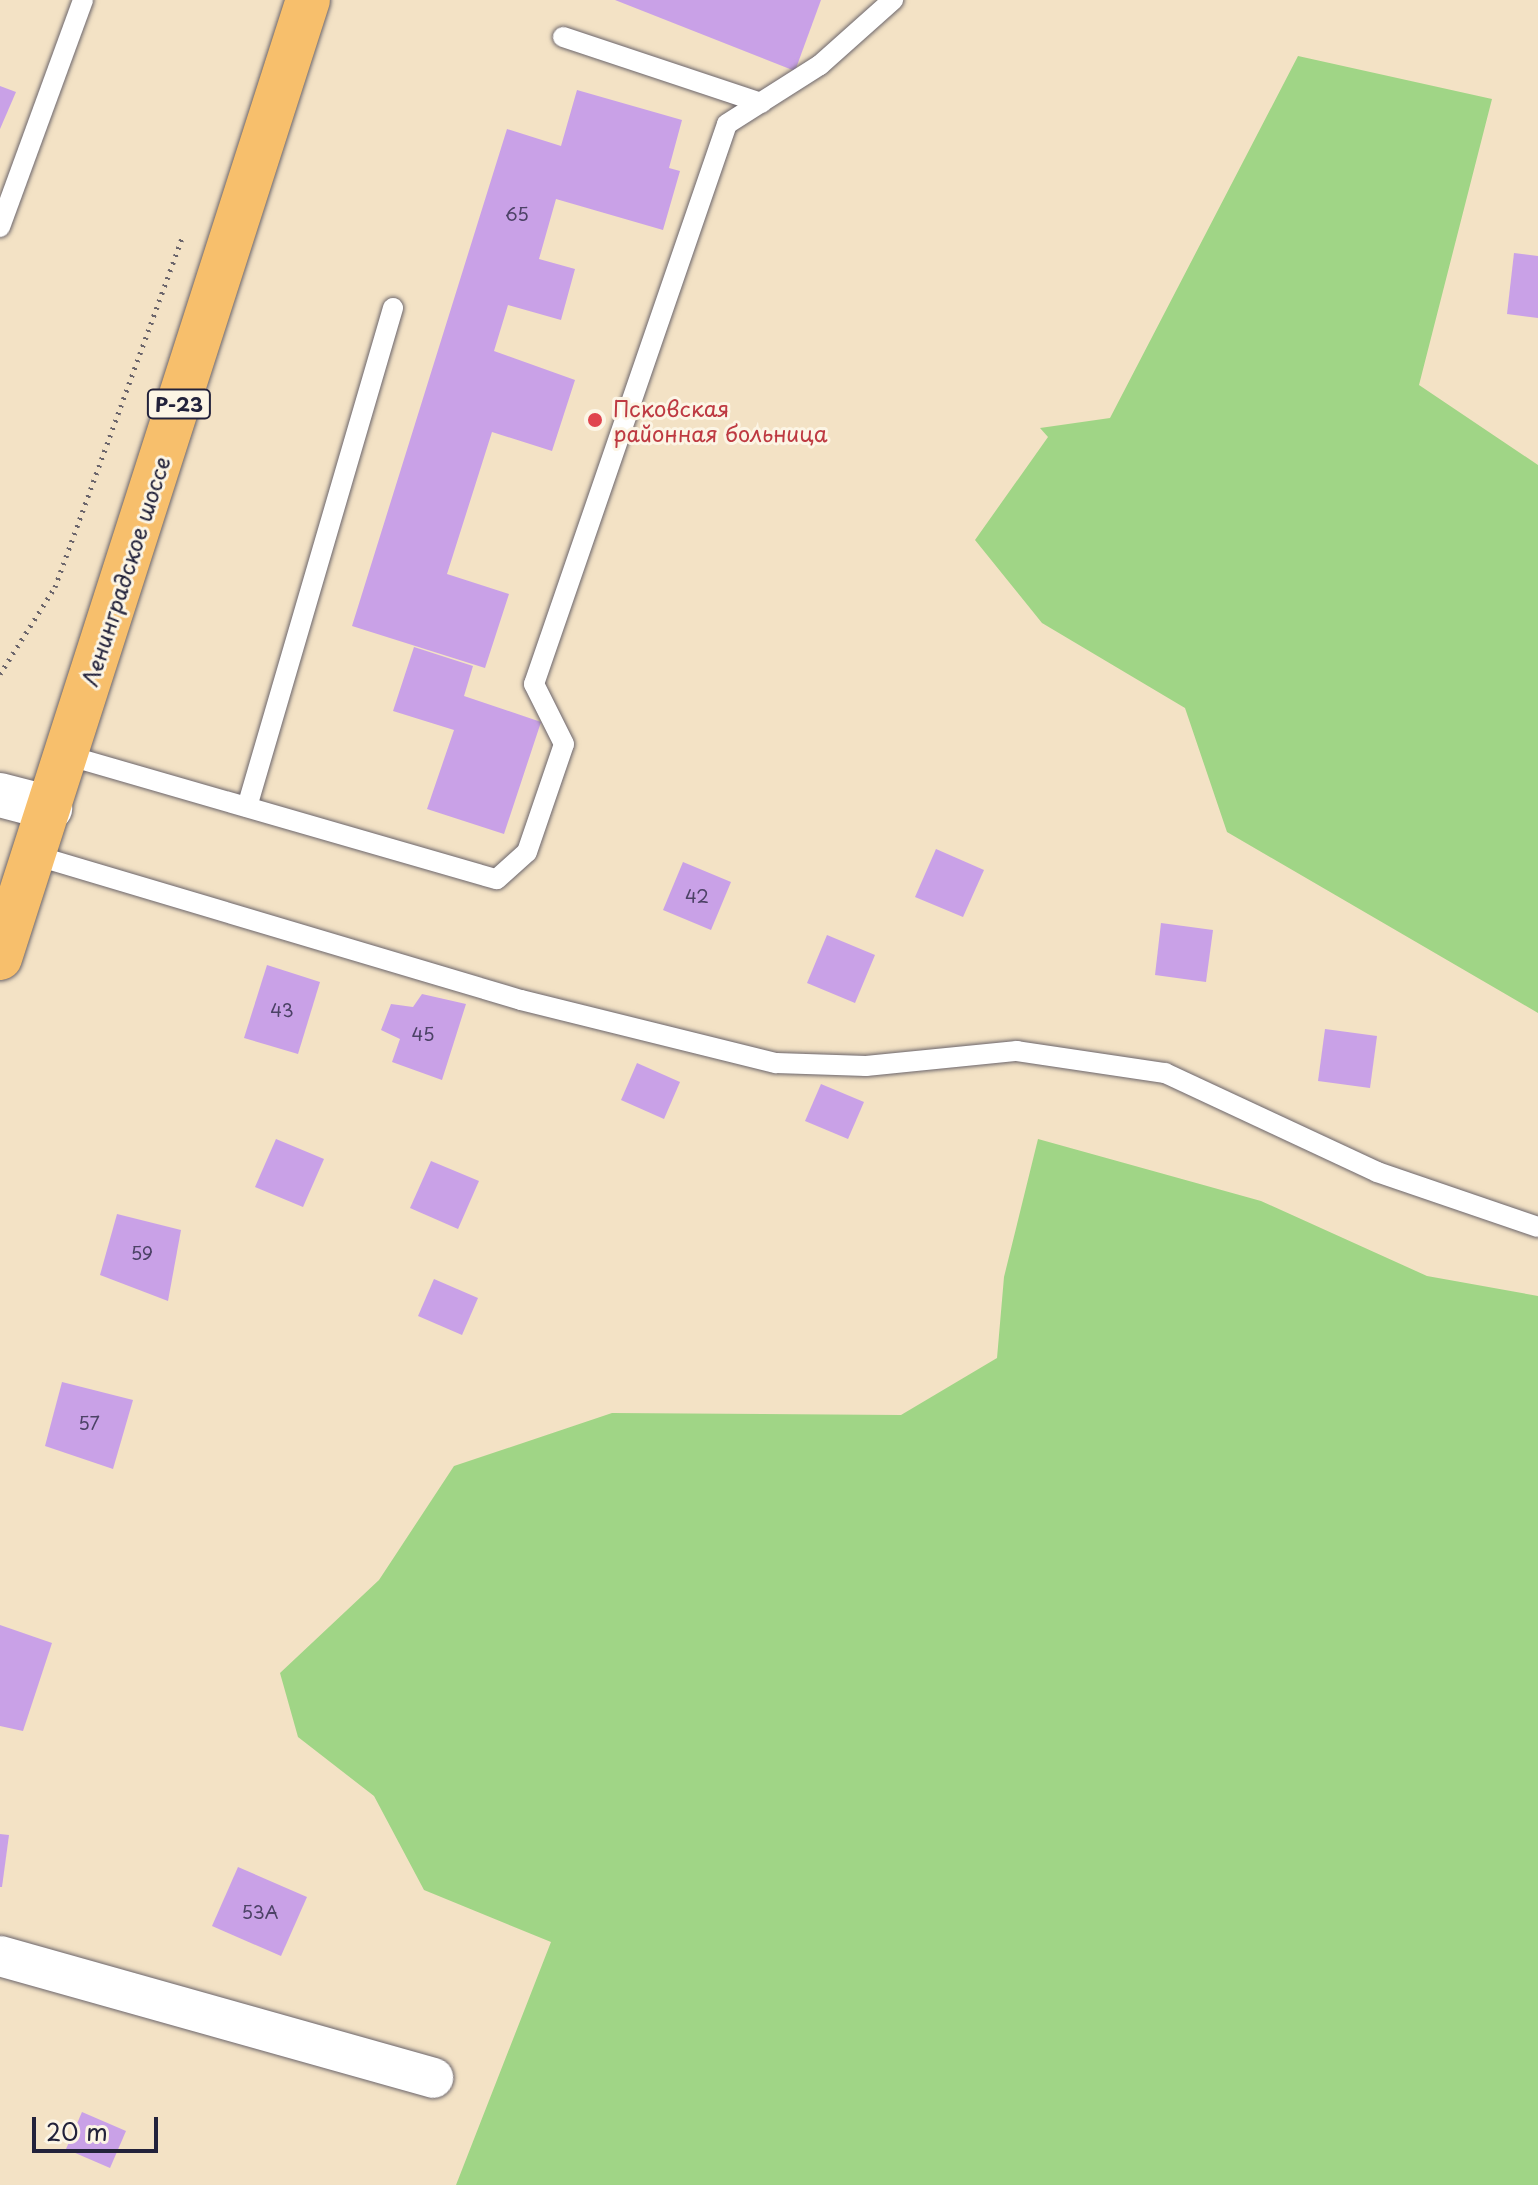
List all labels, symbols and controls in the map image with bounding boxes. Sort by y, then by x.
house number: 65 [505,203,529,225]
road number: Р-23 [145,388,213,420]
place label: Псковская районная больница [613,394,827,446]
marker: Псковская районная больница [584,409,606,431]
street label: Ленинградское шоссе [75,453,175,689]
house number: 42 [685,885,709,907]
house number: 43 [270,999,294,1021]
house number: 45 [412,1023,434,1045]
house number: 59 [131,1242,153,1264]
house number: 57 [78,1412,100,1434]
house number: 53А [242,1901,278,1923]
scale bar [36,2101,162,2151]
text: 20 m [46,2113,108,2149]

